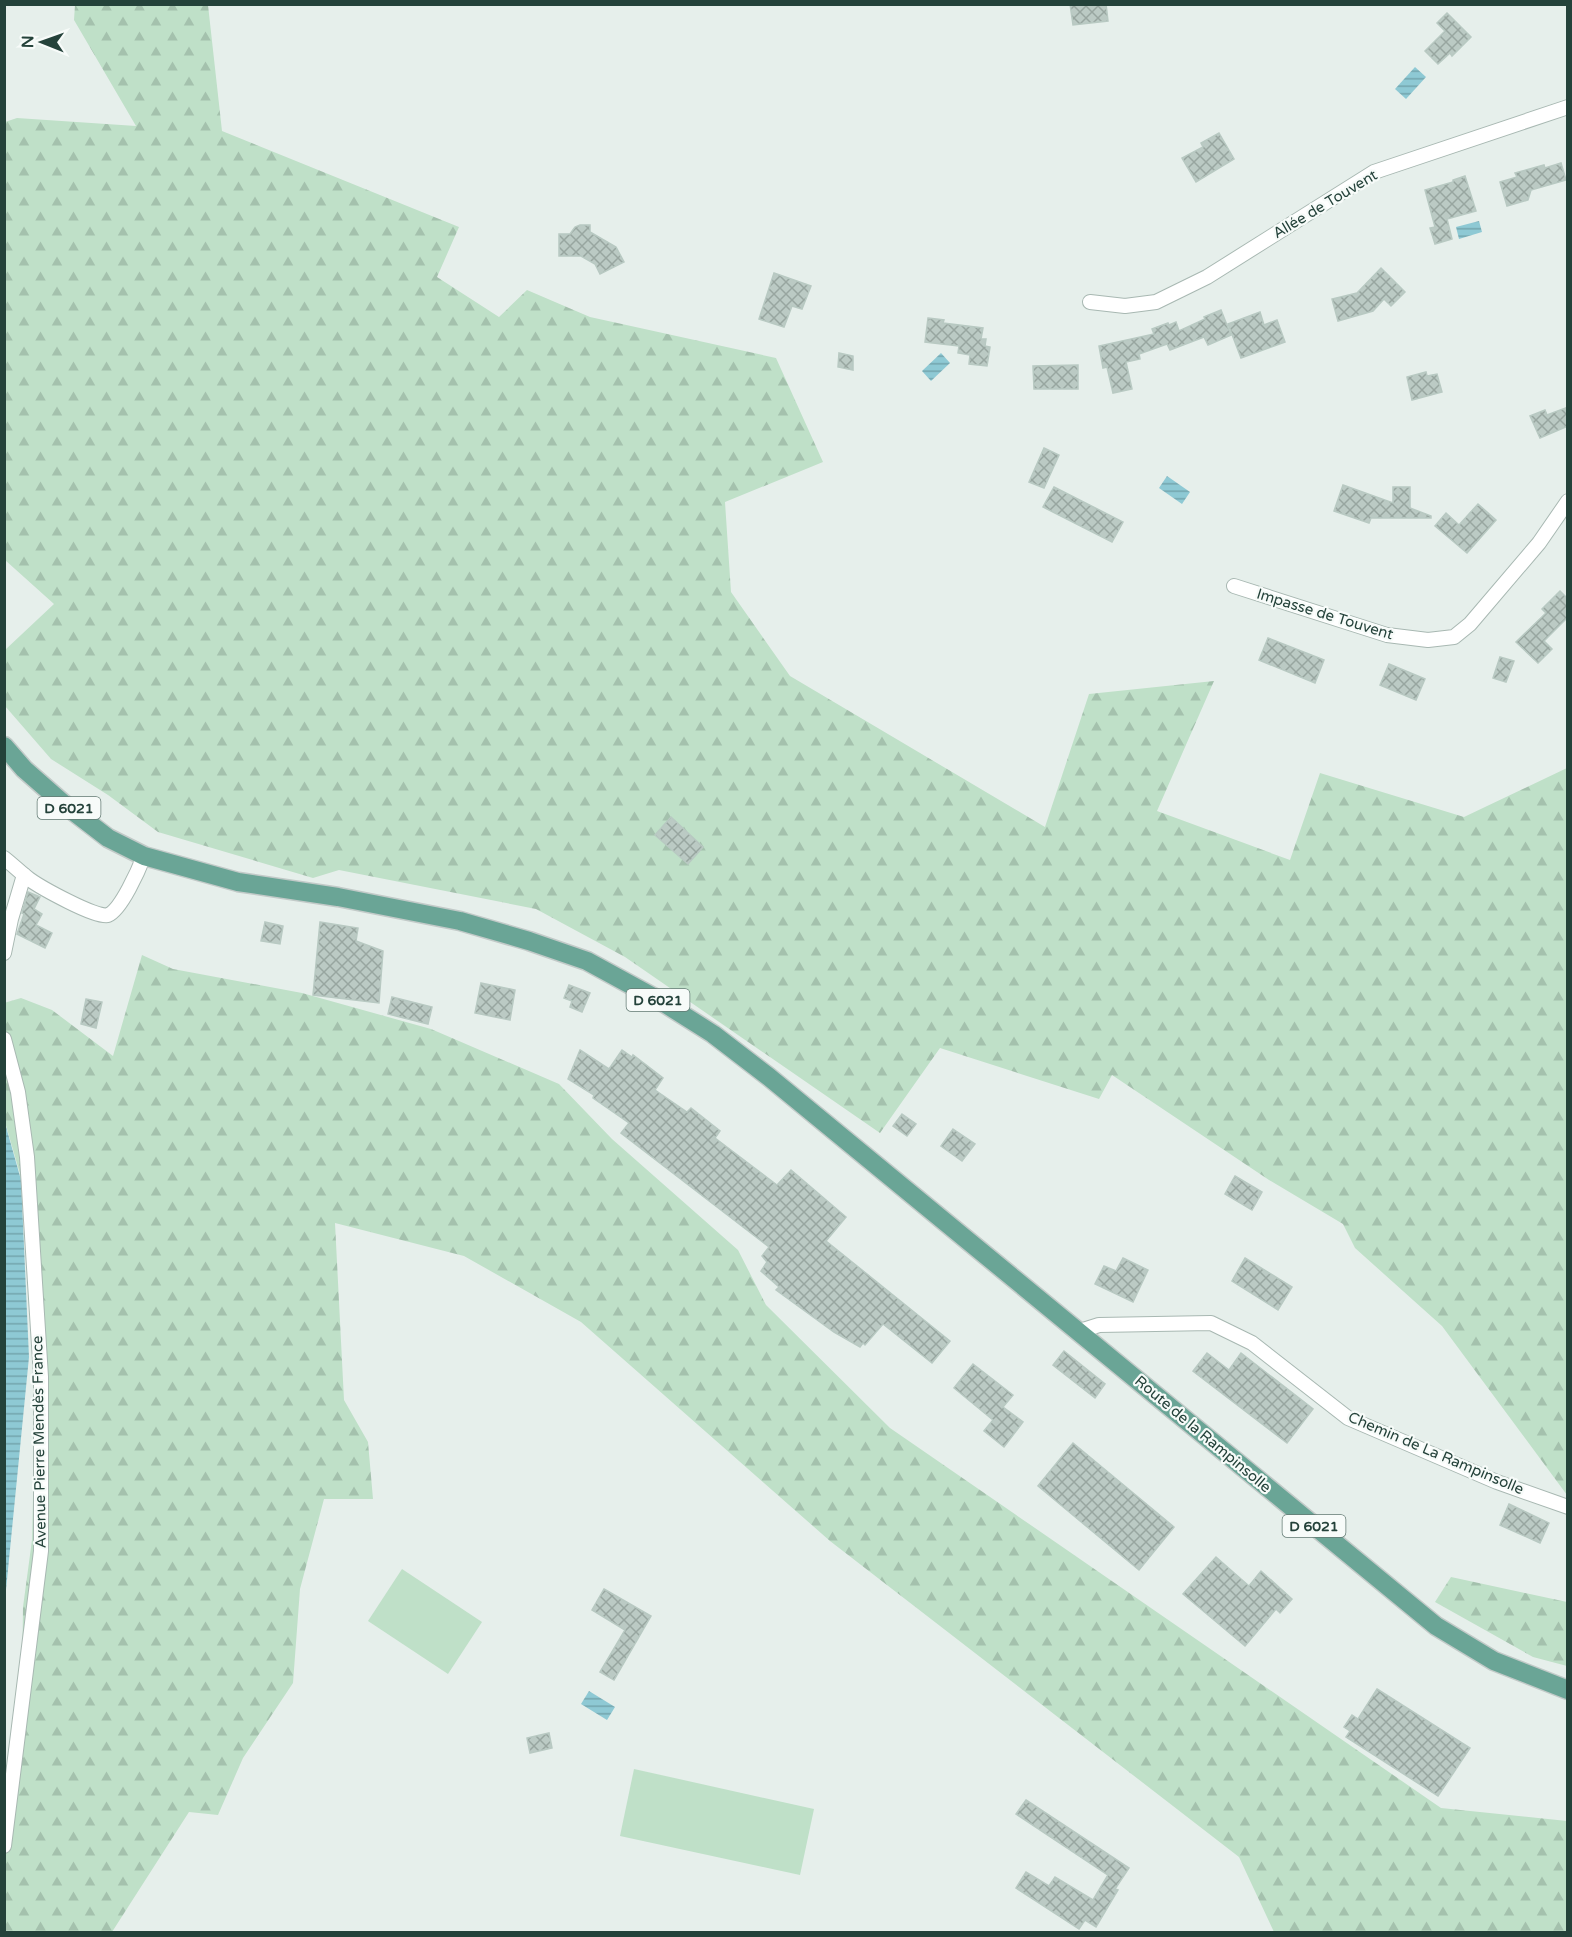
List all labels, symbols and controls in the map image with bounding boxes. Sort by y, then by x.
north arrow [12,12,72,72]
text: N [18,35,38,48]
street label: Allée de Touvent [1269,166,1381,242]
street label: Impasse de Touvent [1255,585,1396,643]
road number: D 6021 [38,797,100,819]
road number: D 6021 [626,989,690,1011]
street label: Avenue Pierre Mendès France [28,1335,50,1549]
street label: Route de la Rampinsolle [1131,1372,1275,1496]
street label: Chemin de La Rampinsolle [1346,1408,1526,1498]
road number: D 6021 [1282,1515,1346,1537]

